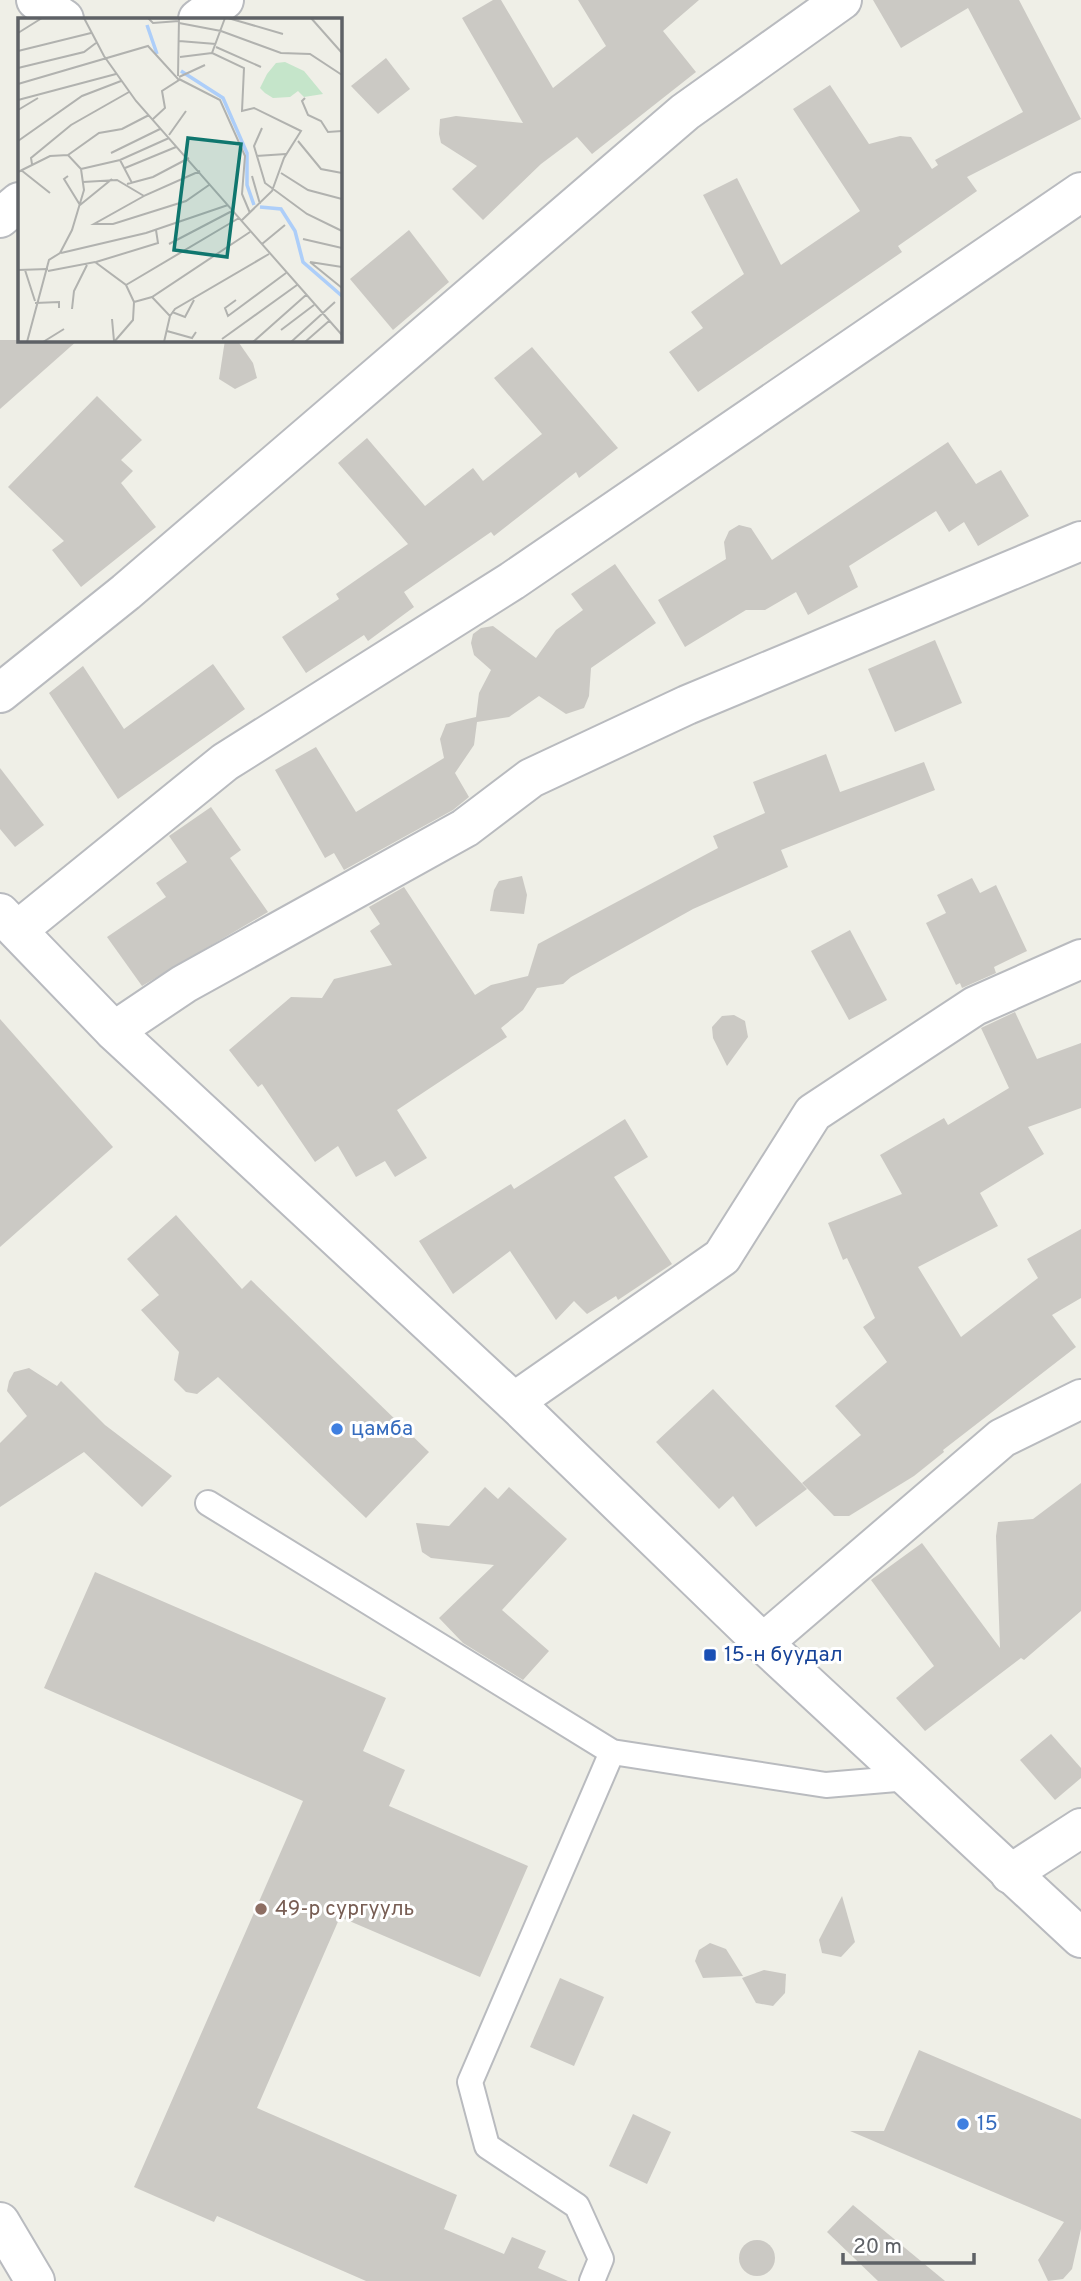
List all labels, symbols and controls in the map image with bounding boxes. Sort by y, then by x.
inset map [18,18,341,341]
place label: цамба [351,1416,413,1443]
marker: цамба [329,1421,345,1437]
place label: 15-н буудал [724,1642,843,1669]
marker: 15-н буудал [702,1647,718,1663]
place label: 49-р сургууль [275,1896,415,1923]
marker: 49-р сургууль [253,1901,269,1917]
place label: 15 [977,2111,998,2138]
marker: 15 [955,2116,971,2132]
scale bar [843,2222,974,2266]
text: 20 m [853,2234,902,2261]

